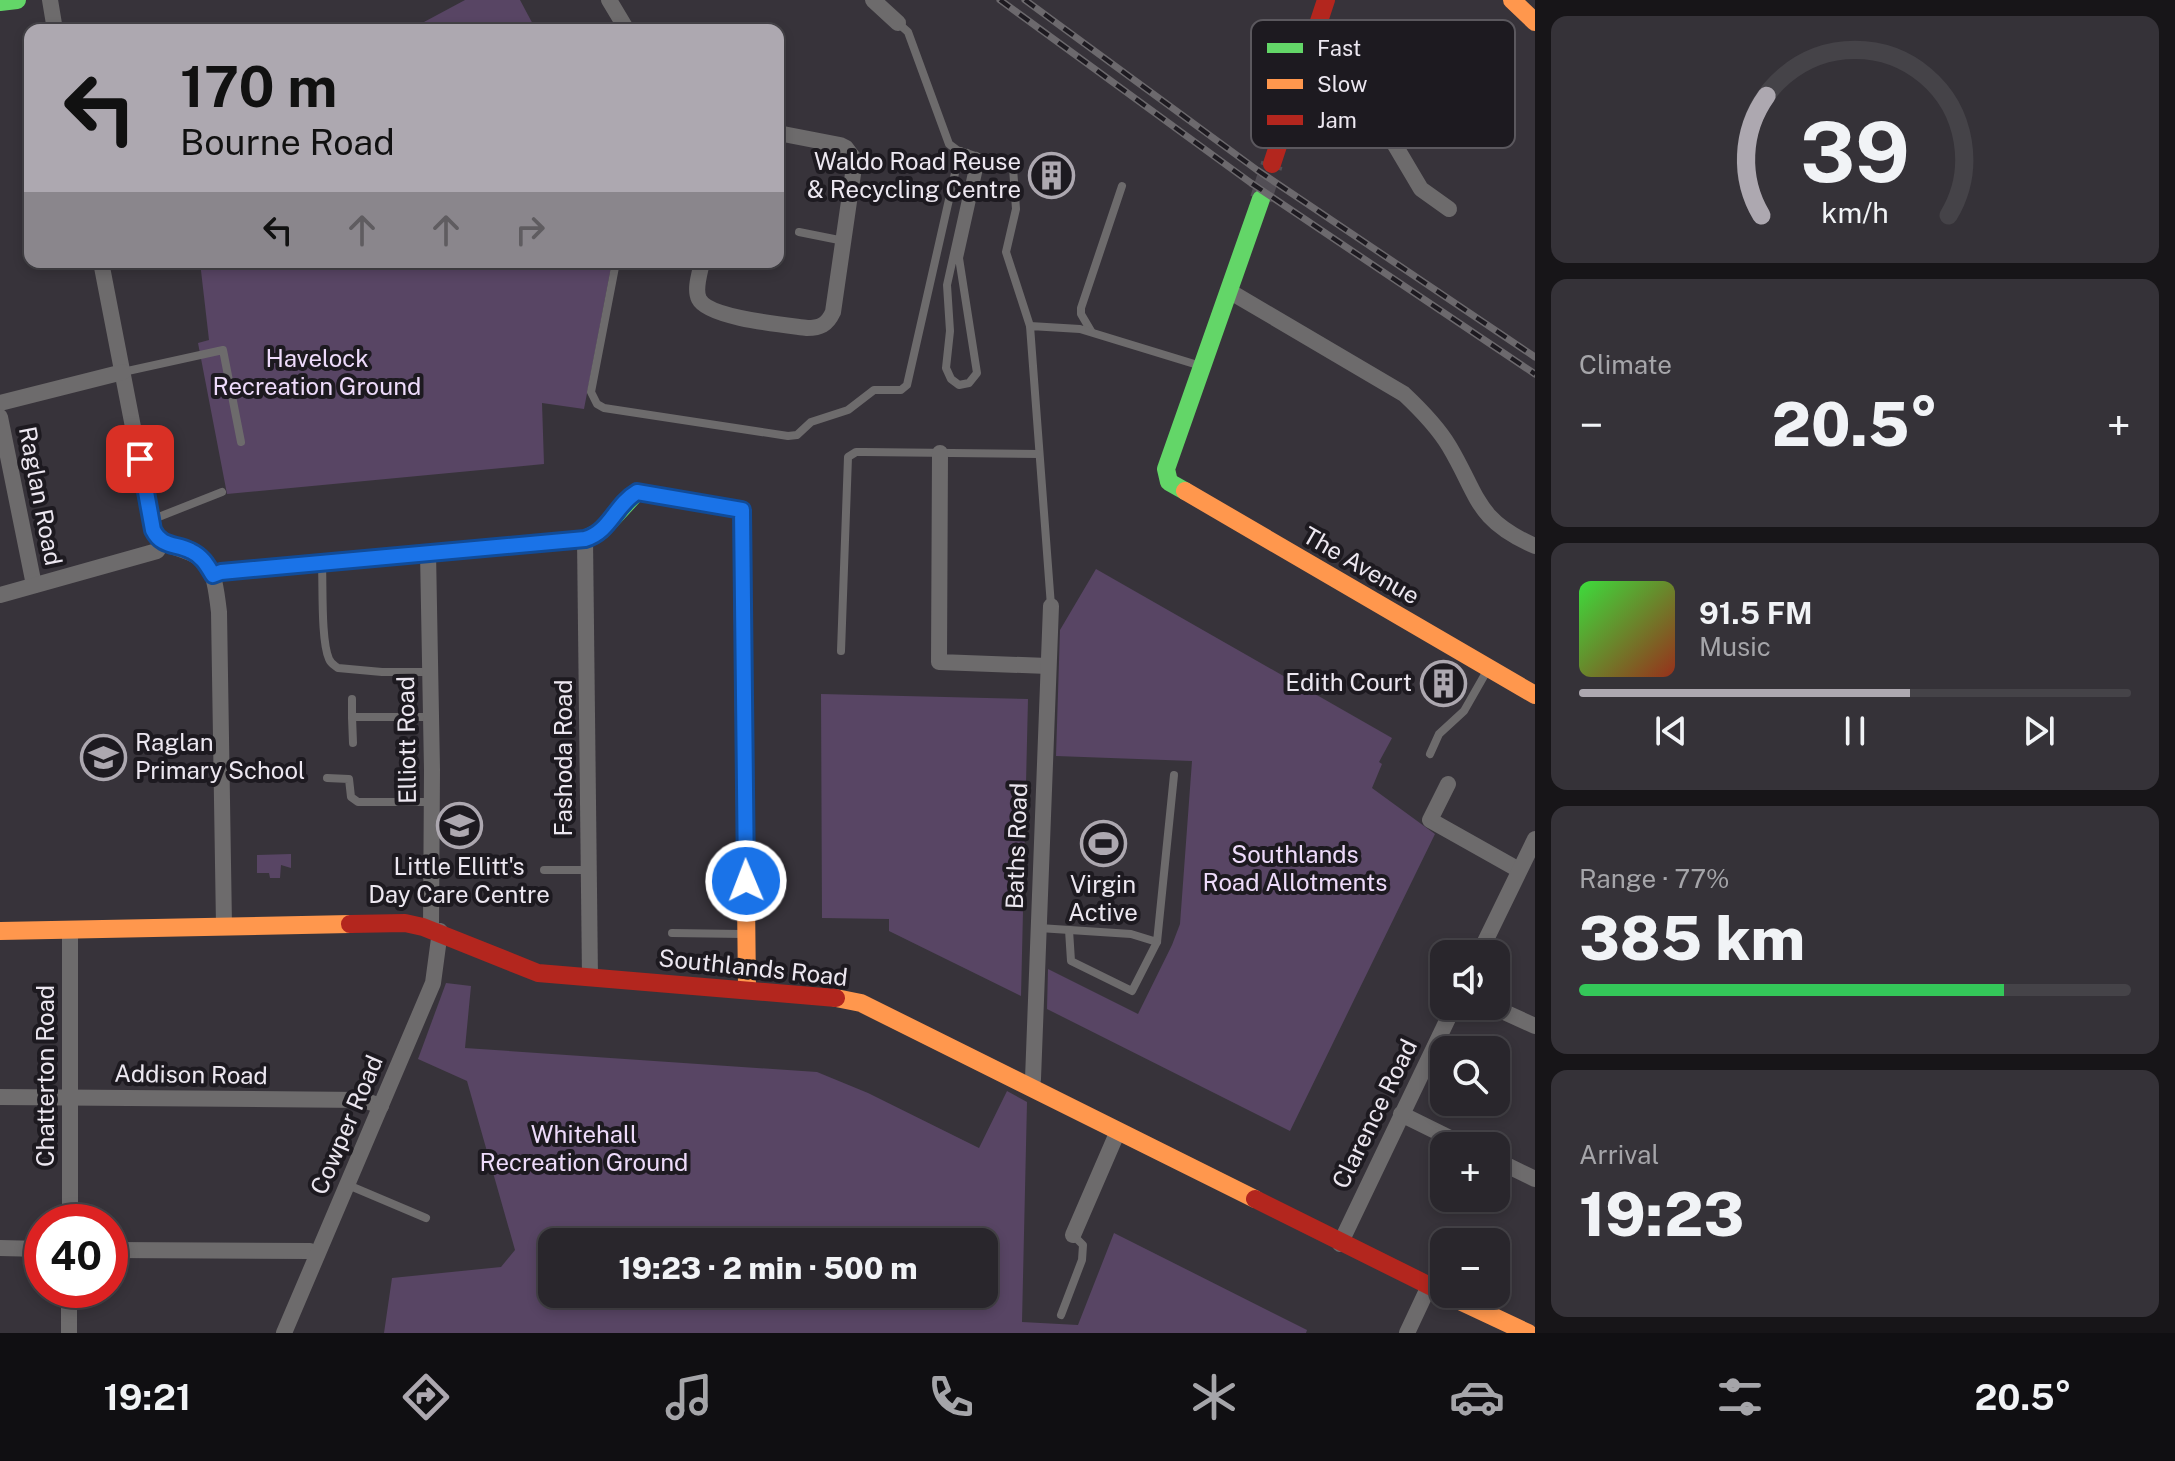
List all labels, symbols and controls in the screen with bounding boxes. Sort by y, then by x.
legend [1251,20,1515,148]
text: Fast [1317,35,1361,61]
text: 170 m [180,54,337,120]
icon: left [48,56,152,160]
text: Slow [1317,71,1367,97]
text: 39 [1800,102,1910,200]
text: Jam [1317,107,1357,133]
text: Bourne Road [180,121,395,163]
place label: Waldo Road Reuse & Recycling Centre [807,147,1021,203]
building icon: Waldo Road Reuse & Recycling Centre [1028,152,1076,200]
text: km/h [1821,196,1889,229]
icon: left [256,208,300,252]
icon: ahead [340,208,384,252]
icon: ahead [424,208,468,252]
icon: right [508,208,552,252]
park label: Havelock Recreation Ground [213,344,421,400]
text: Climate [1579,349,1672,380]
text: 20.5° [1772,389,1938,460]
text: − [1579,399,1603,451]
text: + [2107,399,2131,451]
street label: Raglan Road [14,424,68,568]
pin [106,425,174,493]
icon: arrive [118,437,162,481]
street label: The Avenue [1298,521,1425,610]
text: 91.5 FM [1699,595,1813,631]
text: Music [1699,631,1771,662]
building icon: Edith Court [1419,659,1467,707]
place label: Edith Court [1285,668,1412,696]
street label: Elliott Road [391,676,421,804]
street label: Fashoda Road [549,680,577,836]
icon: previous [1649,709,1693,753]
icon: pause [1833,709,1877,753]
icon: next [2017,709,2061,753]
place label: Raglan Primary School [135,728,305,784]
school or university icon: Raglan Primary School [80,733,128,781]
street label: Baths Road [1000,782,1032,910]
school or university icon: Little Ellitt's Day Care Centre [435,801,483,849]
sports icon: Virgin Active [1079,819,1127,867]
position arrow [704,839,788,923]
park label: Southlands Road Allotments [1203,840,1387,896]
place label: Little Ellitt's Day Care Centre [368,852,550,908]
text: Range · 77% [1579,863,1730,894]
place label: Virgin Active [1068,870,1138,926]
text: 385 km [1579,903,1805,974]
map controls [1430,940,1510,1308]
button: sound [1430,940,1510,1020]
street label: Southlands Road [657,943,849,991]
street label: Chatterton Road [31,985,59,1167]
street label: Clarence Road [1326,1034,1422,1193]
button: search [1430,1036,1510,1116]
street label: Cowper Road [304,1051,388,1198]
street label: Addison Road [114,1059,268,1089]
park label: Whitehall Recreation Ground [480,1120,688,1176]
button: + [1430,1132,1510,1212]
text: Arrival [1579,1139,1659,1170]
text: 19:23 [1579,1179,1744,1250]
speed limit sign: 40 [24,1204,128,1308]
button: − [1430,1228,1510,1308]
text: 19:23 · 2 min · 500 m [619,1250,917,1286]
icon: directions [398,1369,454,1425]
icon: music [661,1369,717,1425]
icon: phone [923,1369,979,1425]
icon: climate [1186,1369,1242,1425]
icon: car [1449,1369,1505,1425]
icon: filters [1712,1369,1768,1425]
text: 19:21 [103,1376,191,1418]
text: 20.5° [1974,1376,2072,1418]

